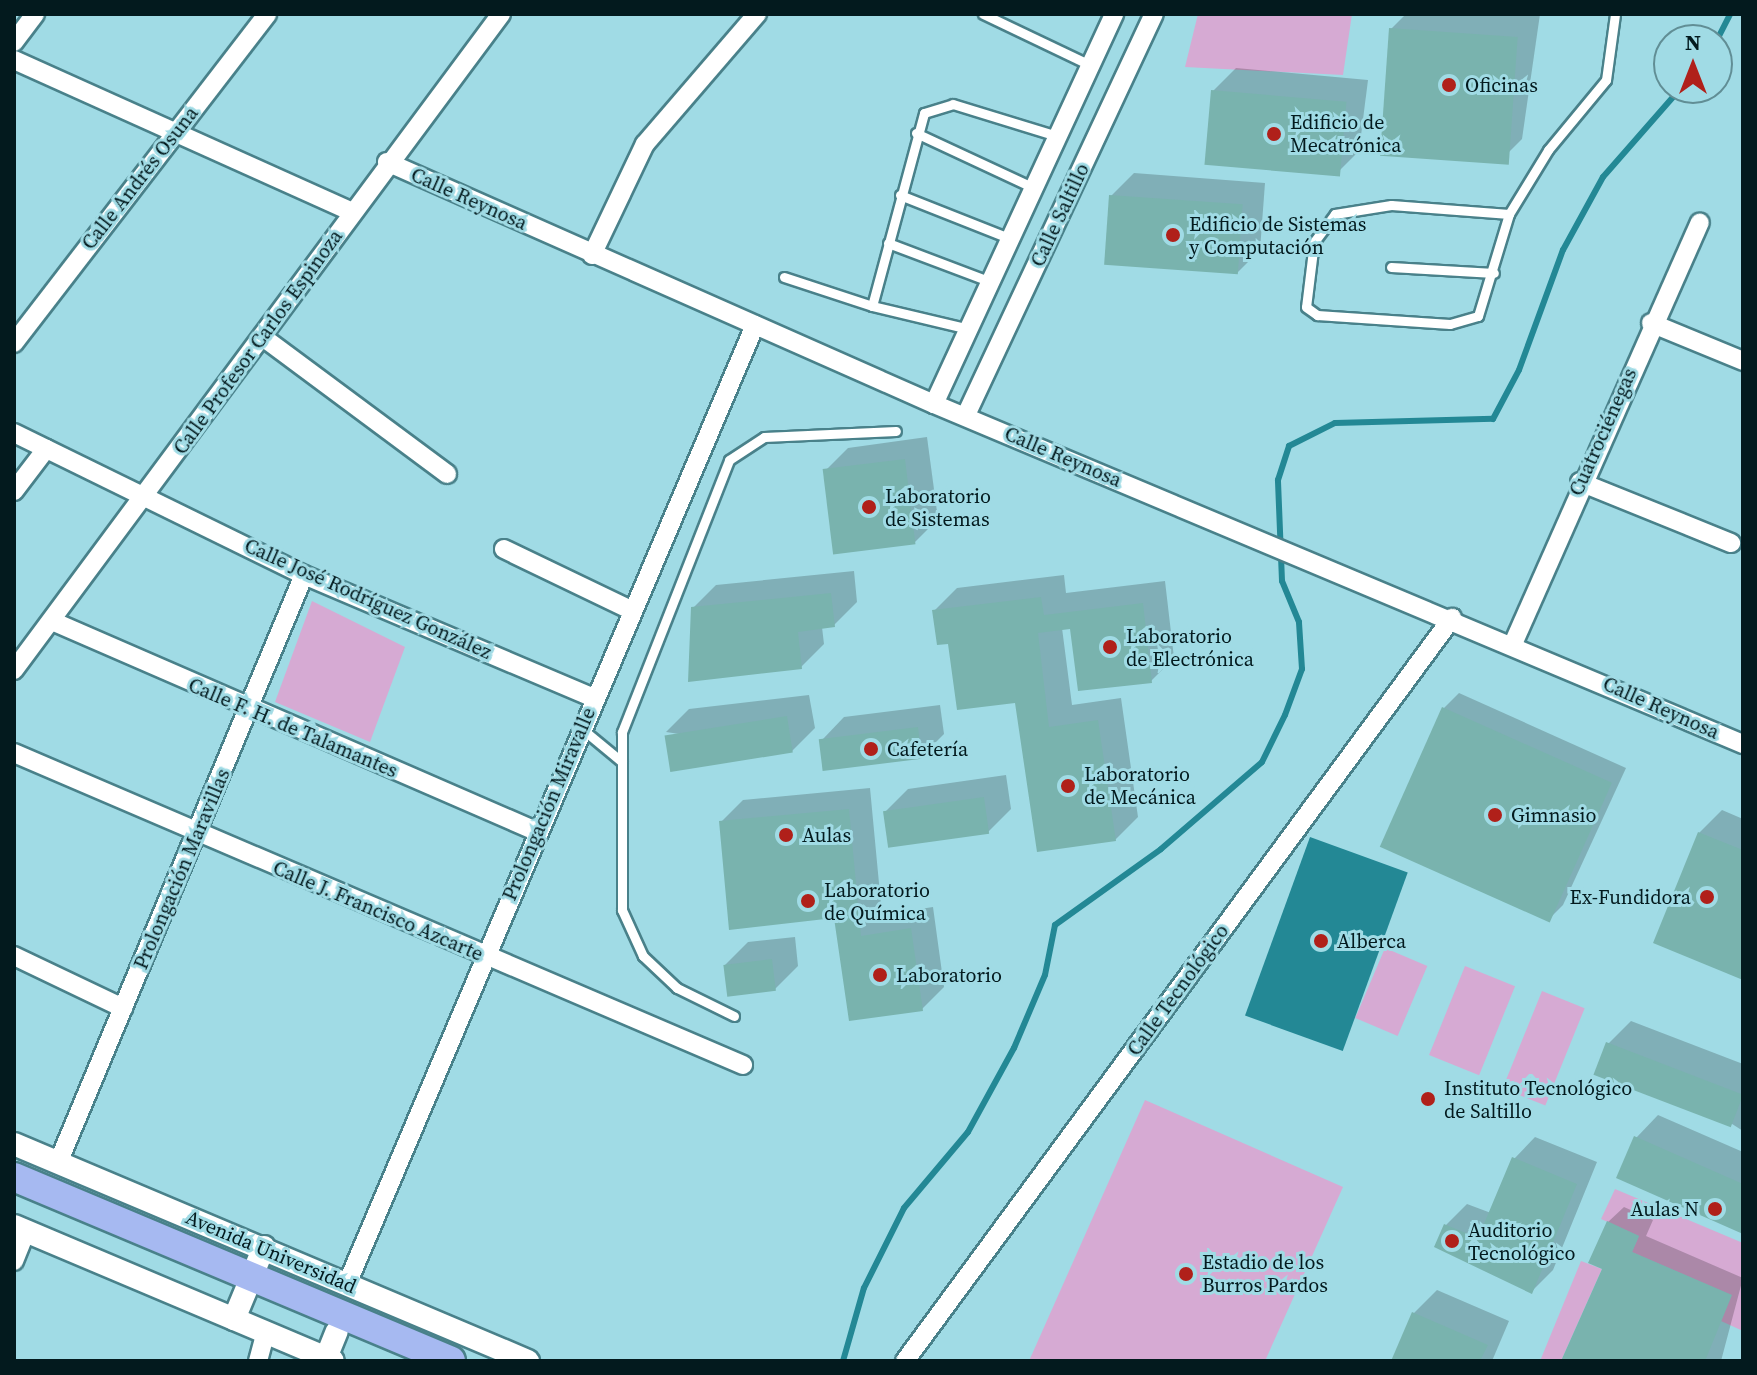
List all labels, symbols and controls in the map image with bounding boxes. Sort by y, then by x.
north arrow [1653,24,1733,104]
text: N [1685,27,1701,57]
place label: Oficinas [1465,73,1538,97]
marker: Oficinas [1440,76,1458,94]
street label: Calle Andrés Osuna [77,102,203,254]
place label: Edificio de Mecatrónica [1290,110,1402,157]
marker: Edificio de Mecatrónica [1265,125,1283,143]
street label: Calle Saltillo [1026,159,1094,271]
street label: Calle Reynosa [407,163,531,235]
place label: Edificio de Sistemas y Computación [1189,212,1367,259]
street label: Calle Profesor Carlos Espinoza [168,225,348,459]
marker: Edificio de Sistemas y Computación [1164,226,1182,244]
street label: Cuatrociénegas [1564,365,1642,499]
street label: Calle Reynosa [1001,422,1125,492]
place label: Laboratorio de Sistemas [885,484,991,531]
marker: Laboratorio de Sistemas [860,498,878,516]
street label: Calle José Rodríguez González [241,534,495,664]
place label: Laboratorio de Electrónica [1126,624,1254,671]
marker: Laboratorio de Electrónica [1101,638,1119,656]
street label: Calle Reynosa [1599,672,1723,744]
street label: Calle F. H. de Talamantes [185,673,401,783]
street label: Prolongación Miravalle [497,704,601,904]
place label: Cafetería [887,737,968,761]
marker: Cafetería [862,740,880,758]
place label: Laboratorio de Mecánica [1084,762,1196,809]
street label: Prolongación Maravillas [129,765,235,973]
marker: Laboratorio de Mecánica [1059,777,1077,795]
place label: Gimnasio [1511,803,1597,827]
marker: Gimnasio [1486,806,1504,824]
place label: Aulas [802,823,851,847]
marker: Aulas [777,826,795,844]
street label: Calle J. Francisco Azcarte [269,856,487,966]
place label: Laboratorio de Química [824,878,930,925]
place label: Ex-Fundidora [1570,885,1691,909]
marker: Ex-Fundidora [1698,888,1716,906]
marker: Laboratorio de Química [799,892,817,910]
street label: Calle Tecnológico [1122,919,1234,1061]
place label: Alberca [1337,929,1406,953]
marker: Alberca [1312,932,1330,950]
place label: Laboratorio [896,963,1002,987]
marker: Laboratorio [871,966,889,984]
place label: Instituto Tecnológico de Saltillo [1444,1076,1633,1123]
marker: Instituto Tecnológico de Saltillo [1419,1090,1437,1108]
place label: Aulas N [1631,1197,1699,1221]
marker: Aulas N [1706,1200,1724,1218]
street label: Avenida Universidad [182,1205,360,1299]
place label: Auditorio Tecnológico [1468,1218,1576,1265]
marker: Auditorio Tecnológico [1443,1232,1461,1250]
place label: Estadio de los Burros Pardos [1202,1250,1328,1297]
marker: Estadio de los Burros Pardos [1177,1265,1195,1283]

